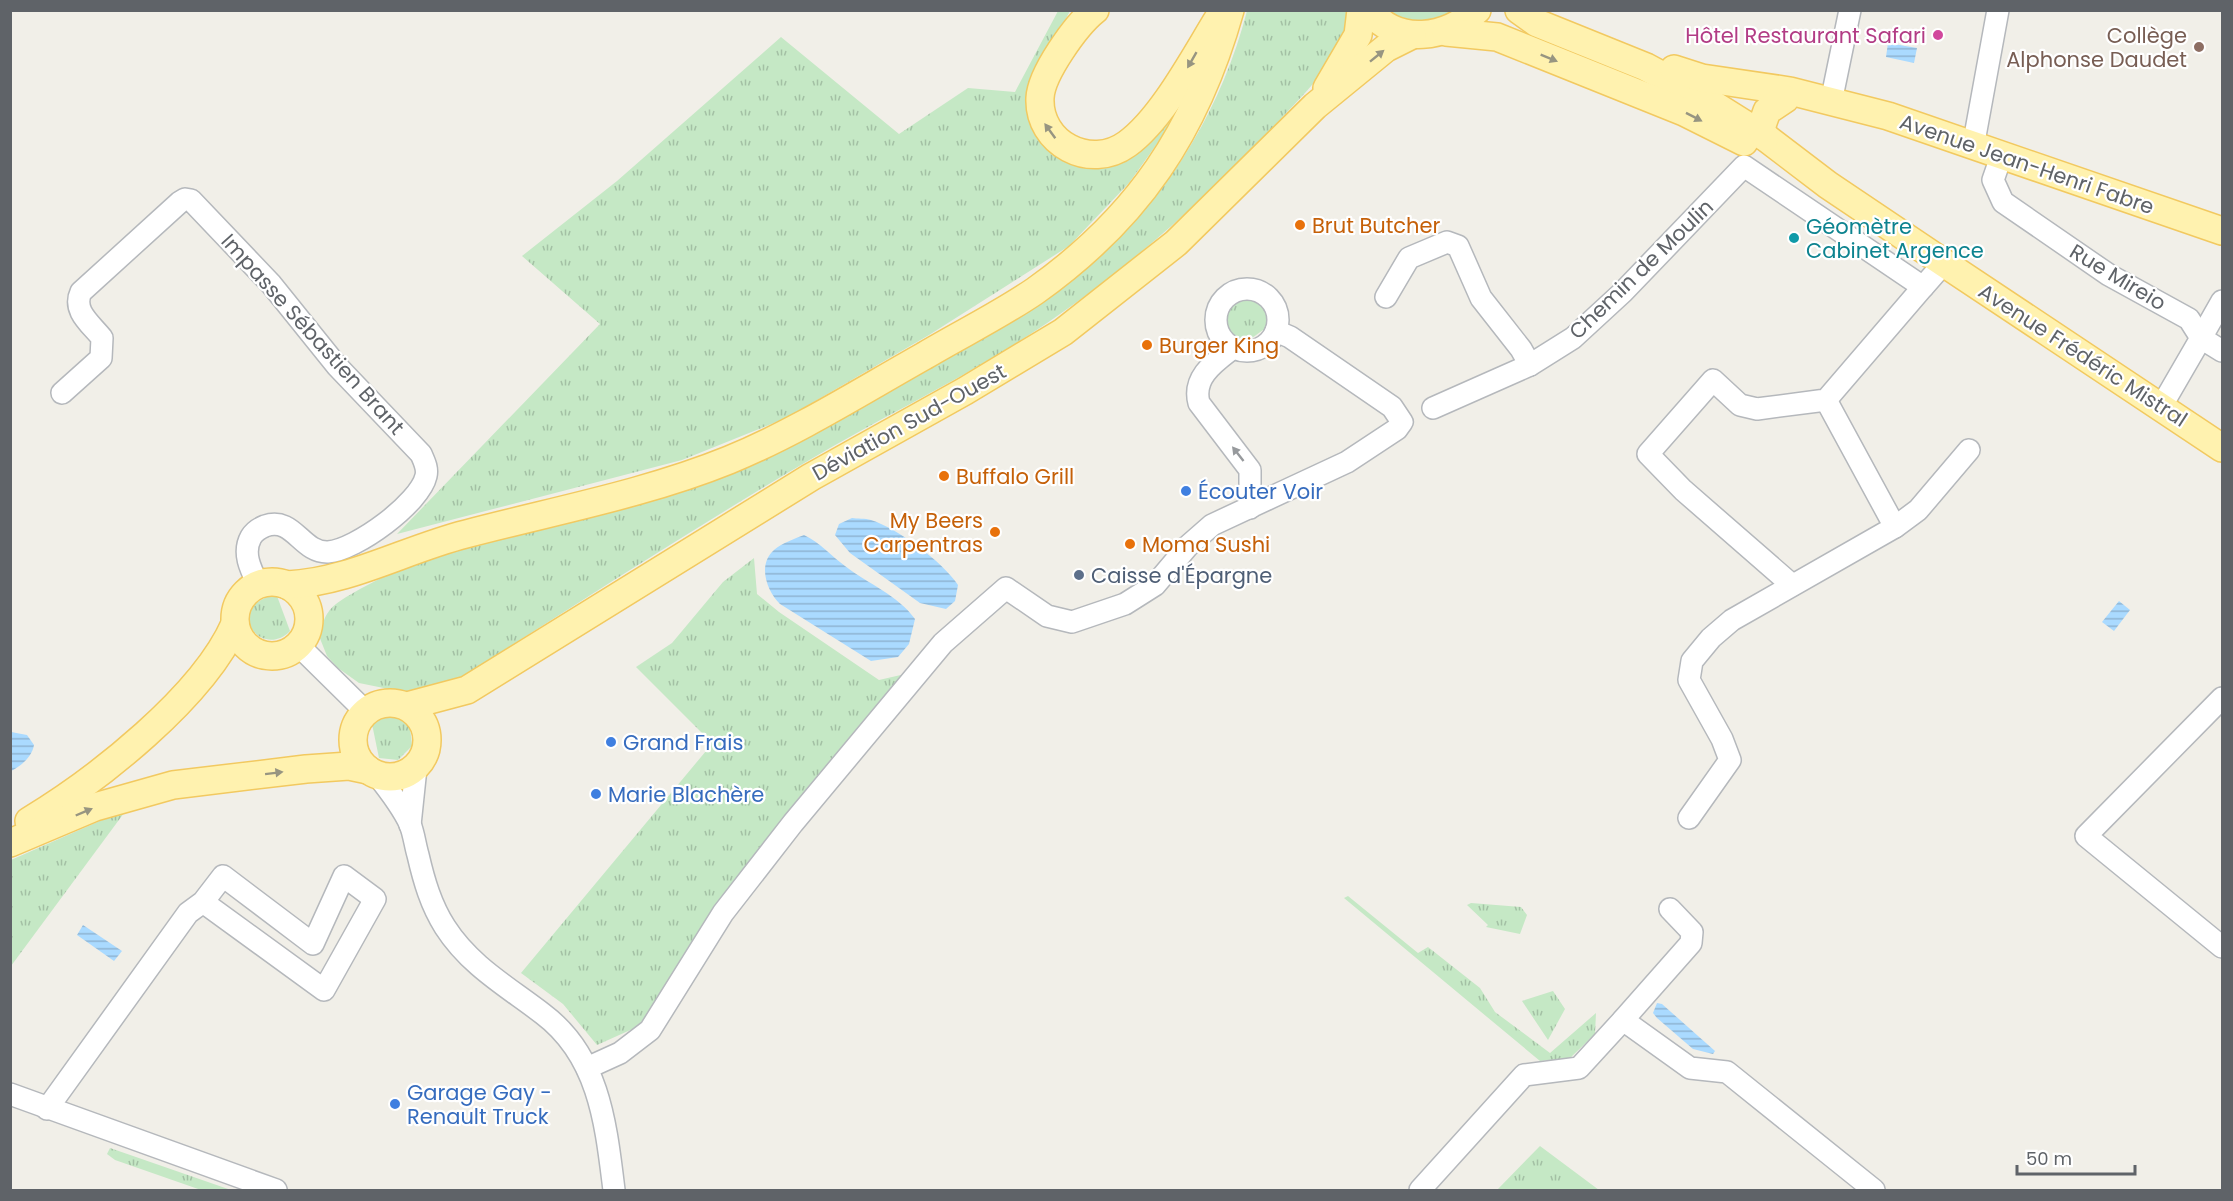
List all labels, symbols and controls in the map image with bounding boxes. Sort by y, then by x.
place label: Hôtel Restaurant Safari [1685,21,1926,50]
place label: Collège Alphonse Daudet [2006,21,2187,74]
marker: Hôtel Restaurant Safari [1931,28,1945,42]
marker: Collège Alphonse Daudet [2192,40,2206,54]
one-way arrow [1369,49,1385,62]
one-way arrow [1187,52,1197,69]
one-way arrow [1540,53,1558,63]
street label: Avenue Jean-Henri Fabre [1896,107,2158,221]
one-way arrow [1685,111,1703,121]
one-way arrow [1044,124,1056,140]
street label: Chemin de Moulin [1563,193,1719,345]
place label: Brut Butcher [1312,211,1441,240]
place label: Géomètre Cabinet Argence [1806,212,1984,265]
marker: Brut Butcher [1293,218,1307,232]
street label: Impasse Sébastien Brant [215,227,411,441]
marker: Géomètre Cabinet Argence [1787,231,1801,245]
street label: Rue Mireio [2064,237,2172,317]
street label: Avenue Frédéric Mistral [1973,277,2193,433]
place label: Burger King [1159,331,1279,360]
marker: Burger King [1140,338,1154,352]
street label: Déviation Sud-Ouest [807,357,1011,487]
one-way arrow [1232,446,1244,461]
place label: Buffalo Grill [956,462,1074,491]
marker: Buffalo Grill [937,469,951,483]
place label: Écouter Voir [1198,477,1323,506]
marker: Écouter Voir [1179,484,1193,498]
place label: My Beers Carpentras [863,506,983,559]
marker: My Beers Carpentras [988,525,1002,539]
place label: Moma Sushi [1142,530,1270,559]
marker: Moma Sushi [1123,537,1137,551]
place label: Caisse d'Épargne [1091,561,1272,590]
marker: Caisse d'Épargne [1072,568,1086,582]
place label: Grand Frais [623,728,743,757]
marker: Grand Frais [604,735,618,749]
one-way arrow [264,768,283,778]
place label: Marie Blachère [608,780,764,809]
marker: Marie Blachère [589,787,603,801]
one-way arrow [75,807,93,817]
place label: Garage Gay - Renault Truck [407,1078,552,1131]
marker: Garage Gay - Renault Truck [388,1097,402,1111]
scale bar [2017,1138,2136,1176]
text: 50 m [2026,1146,2072,1171]

